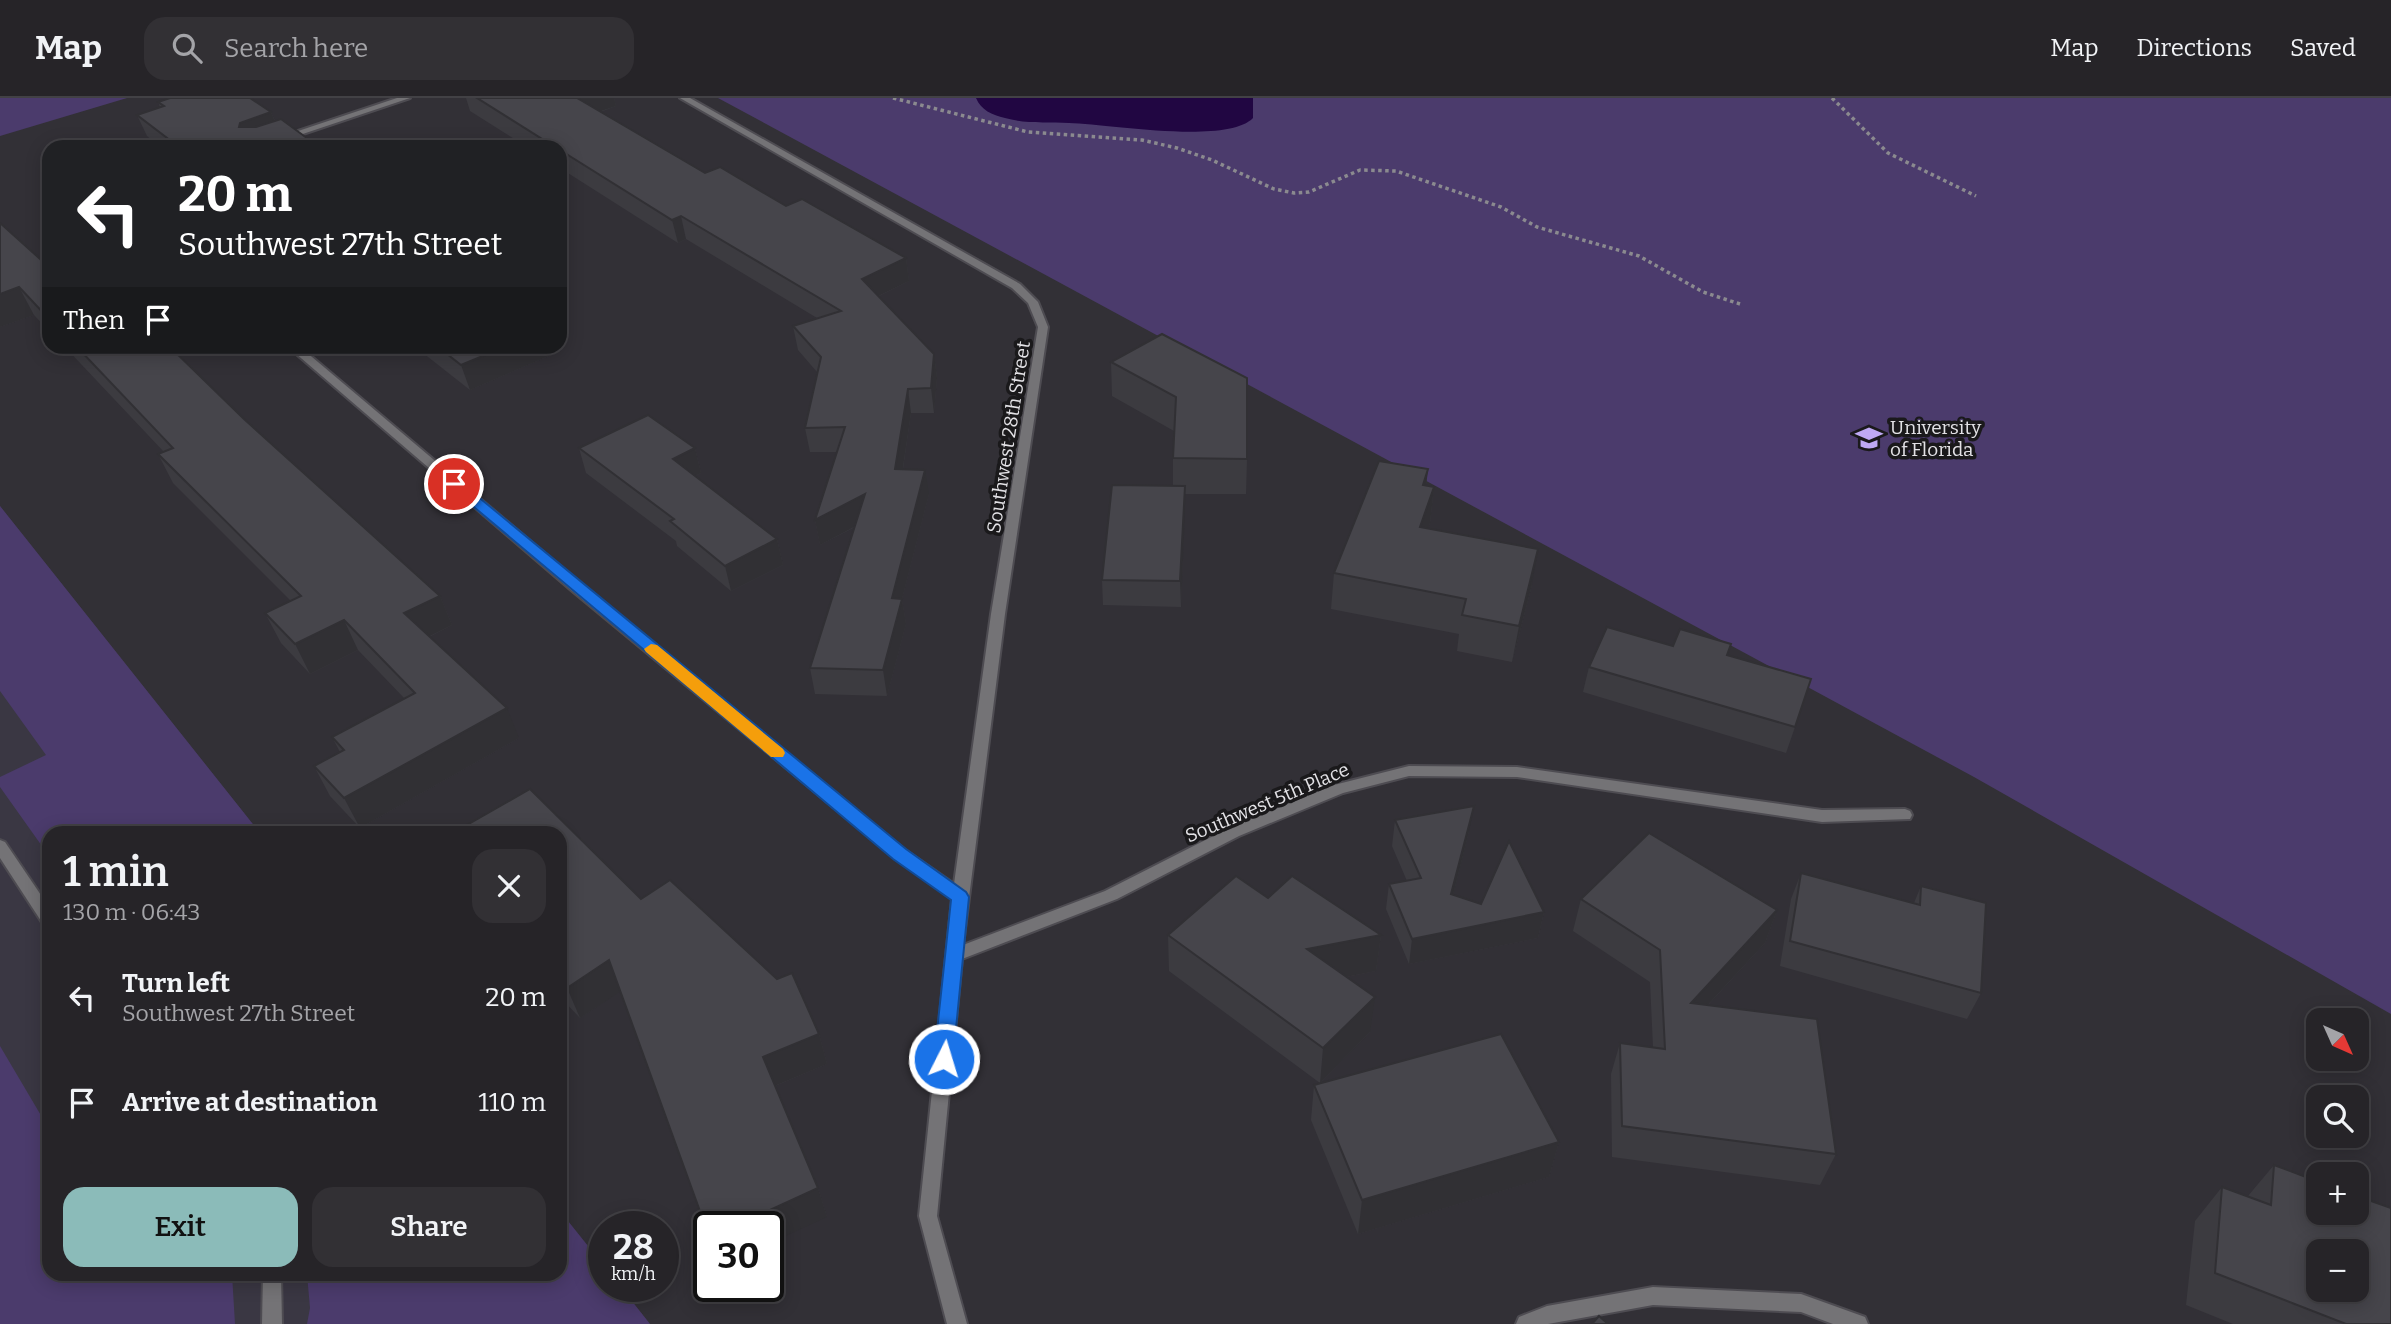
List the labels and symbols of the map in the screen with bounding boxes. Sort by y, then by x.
street label: Southwest 28th Street [982,339,1035,535]
place label: University of Florida [1890,416,1982,461]
school or university icon: University of Florida [1854,423,1884,453]
pin [424,454,484,514]
street label: Southwest 5th Place [1182,758,1353,847]
north arrow [2306,1008,2370,1071]
position arrow [907,1022,981,1096]
speed limit sign: 30 [693,1211,784,1302]

